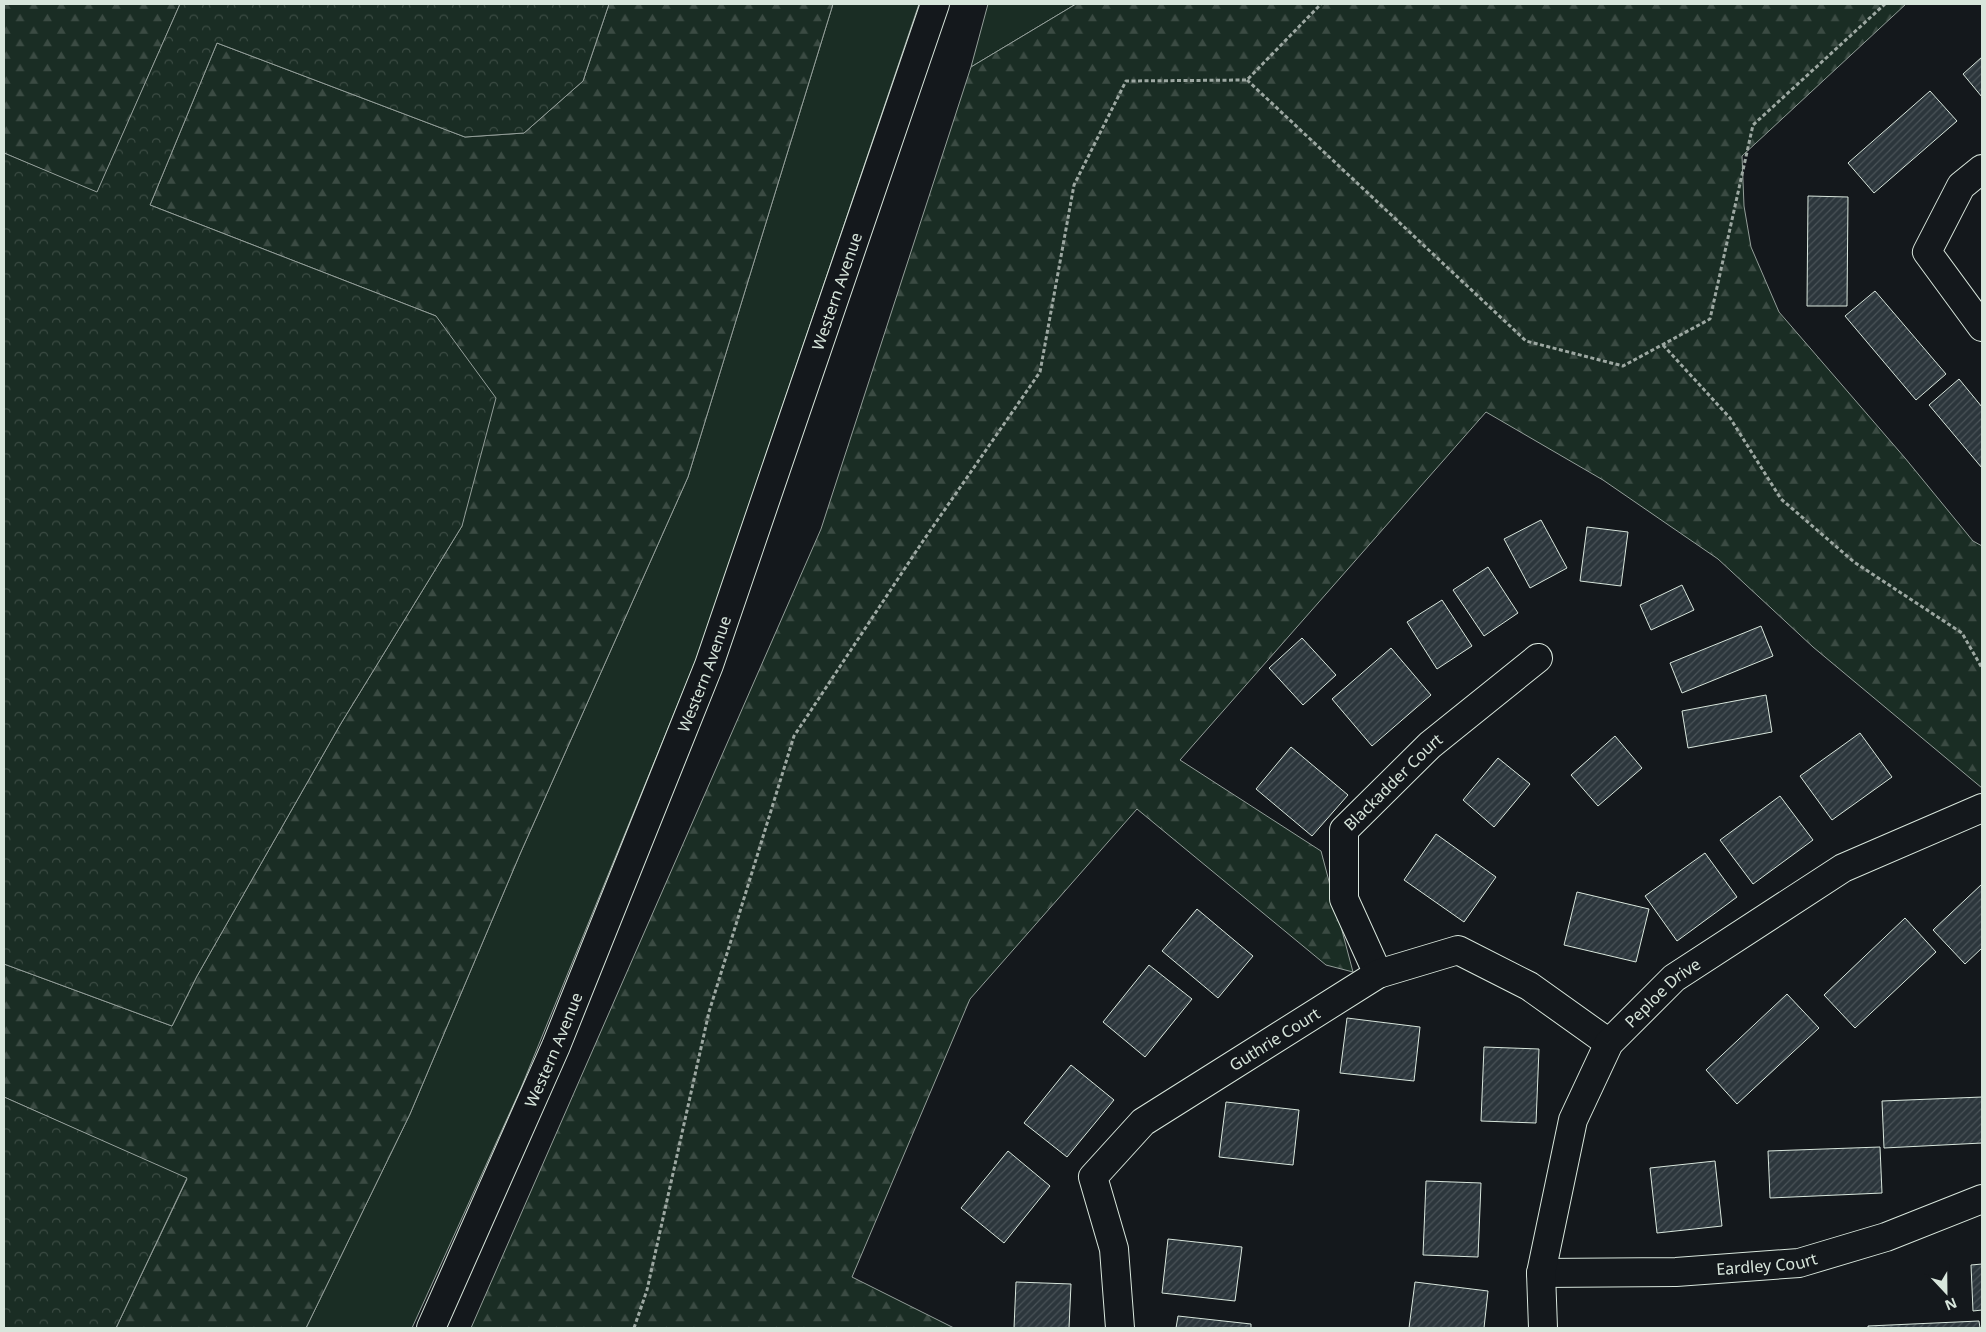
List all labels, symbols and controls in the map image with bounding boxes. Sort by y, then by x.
street label: Western Avenue [806,230,867,353]
street label: Western Avenue [672,613,736,735]
street label: Blackadder Court [1339,728,1447,835]
street label: Peploe Drive [1620,953,1705,1032]
street label: Western Avenue [519,989,587,1111]
street label: Guthrie Court [1225,1002,1324,1076]
street label: Eardley Court [1715,1247,1820,1280]
north arrow [1921,1267,1971,1317]
text: N [1942,1294,1960,1315]

